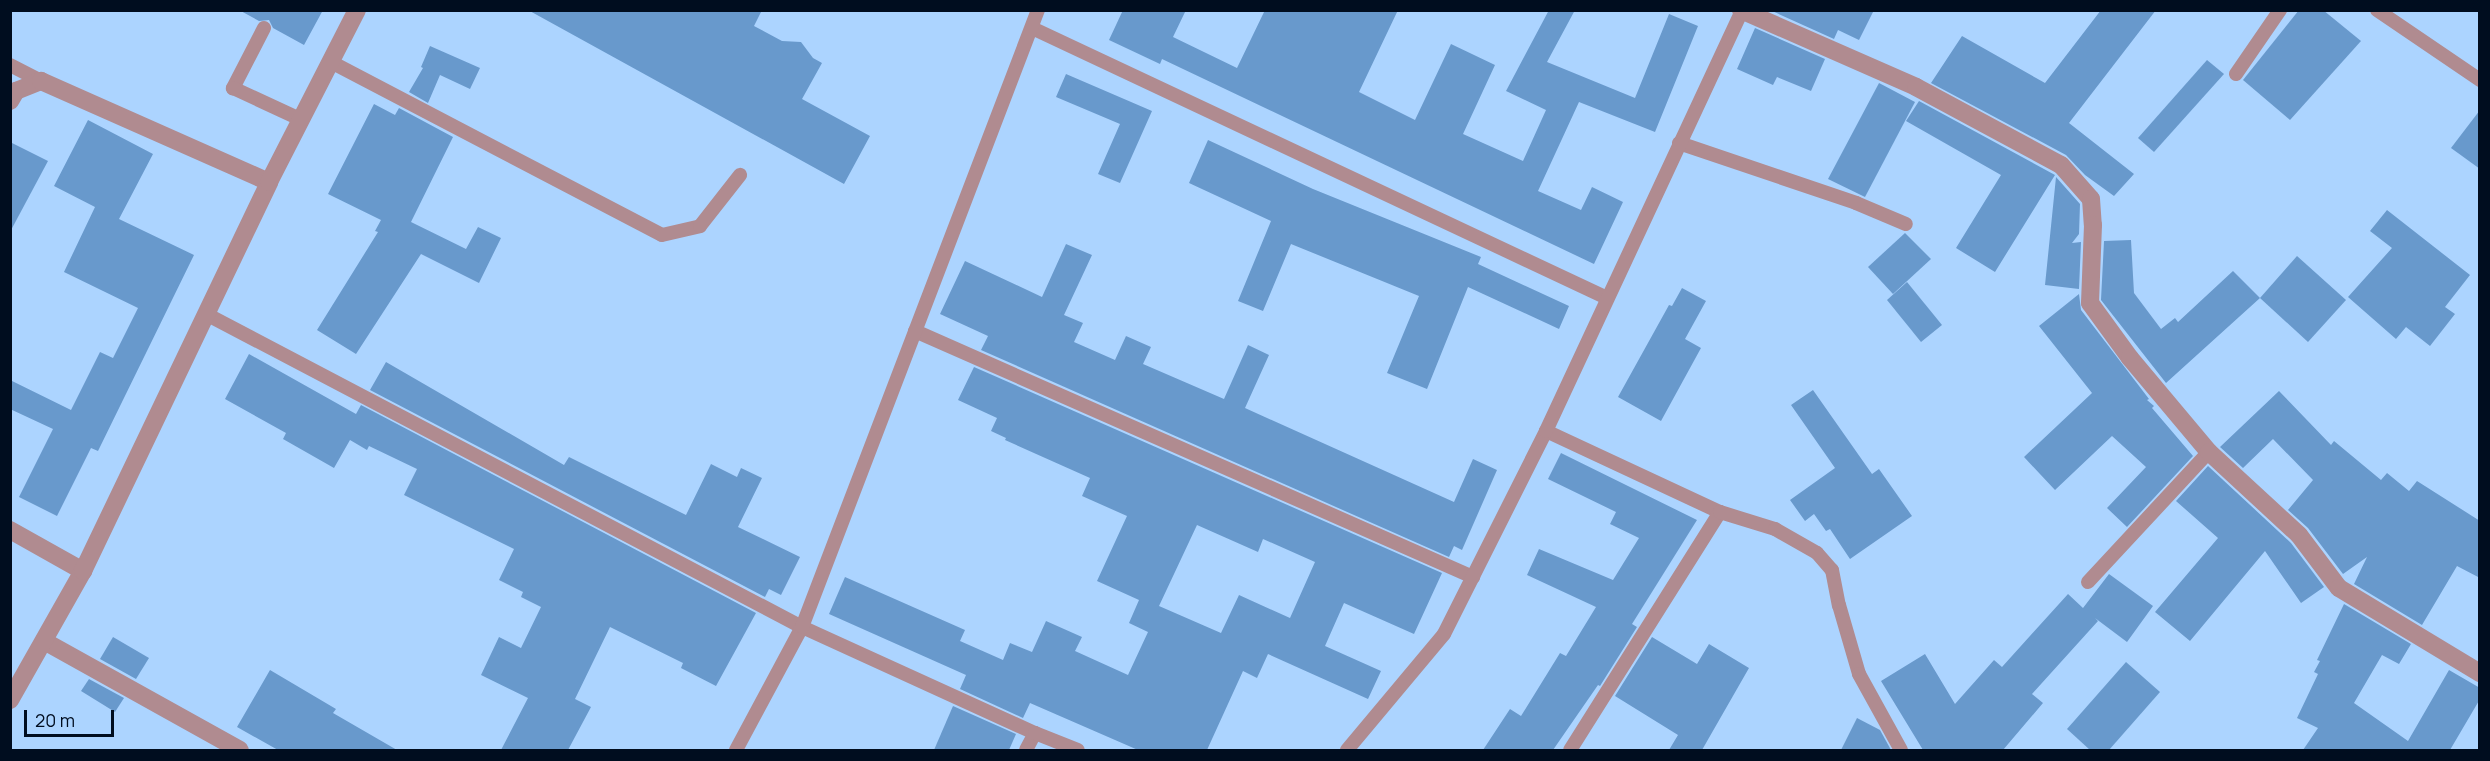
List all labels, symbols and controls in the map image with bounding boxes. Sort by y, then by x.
scale bar [27,698,117,736]
text: 20 m [35,708,75,732]

